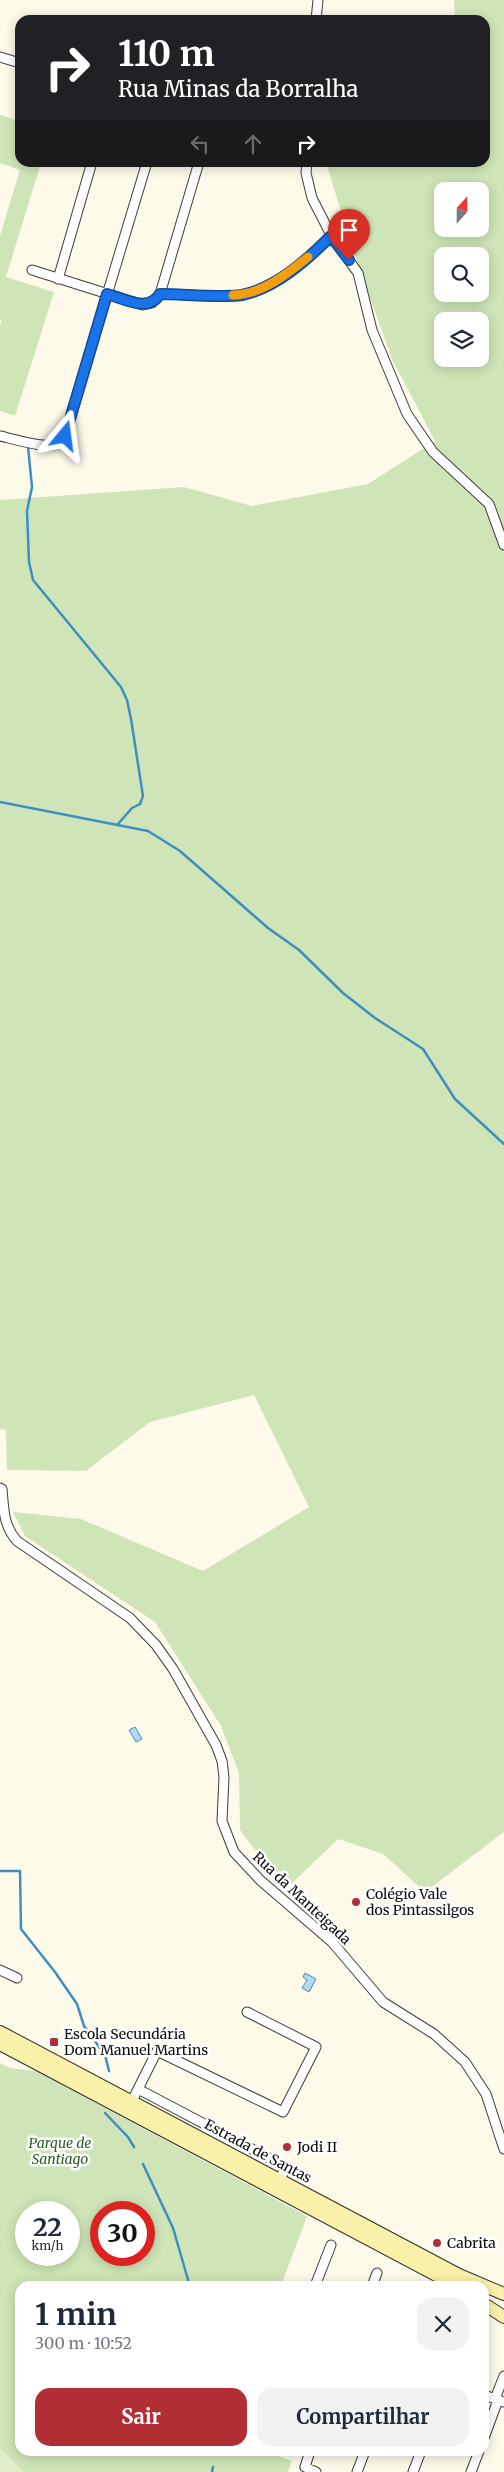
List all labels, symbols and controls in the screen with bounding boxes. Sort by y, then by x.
text: 110 m [118,32,215,76]
icon: right [35,35,100,100]
text: Rua Minas da Borralha [118,75,358,103]
icon: left [186,130,214,158]
icon: ahead [239,130,267,158]
icon: right [292,130,320,158]
north arrow [434,182,489,238]
map controls [434,182,489,367]
pin [328,209,370,260]
icon: arrive [335,216,363,244]
button: search [434,247,489,302]
button: layers [434,312,489,367]
position arrow [38,409,90,461]
street label: Rua da Manteigada [249,1848,355,1949]
place label: Colégio Vale dos Pintassilgos [366,1885,474,1919]
marker: Colégio Vale dos Pintassilgos [350,1896,362,1908]
place label: Escola Secundária Dom Manuel Martins [64,2025,208,2059]
marker: Escola Secundária Dom Manuel Martins [48,2036,60,2048]
street label: Estrada de Santas [201,2115,315,2187]
park label: Parque de Santiago [29,2134,91,2168]
place label: Jodi II [296,2138,337,2156]
marker: Jodi II [281,2141,293,2153]
speed limit sign: 30 [90,2201,155,2266]
text: 22 [33,2211,62,2243]
place label: Cabrita [447,2234,496,2252]
marker: Cabrita [431,2237,443,2249]
text: km/h [32,2238,63,2253]
text: 1 min [35,2295,117,2333]
button: close [417,2298,469,2350]
text: 300 m · 10:52 [35,2333,132,2353]
button: Sair [35,2388,247,2446]
button: Compartilhar [257,2388,469,2446]

